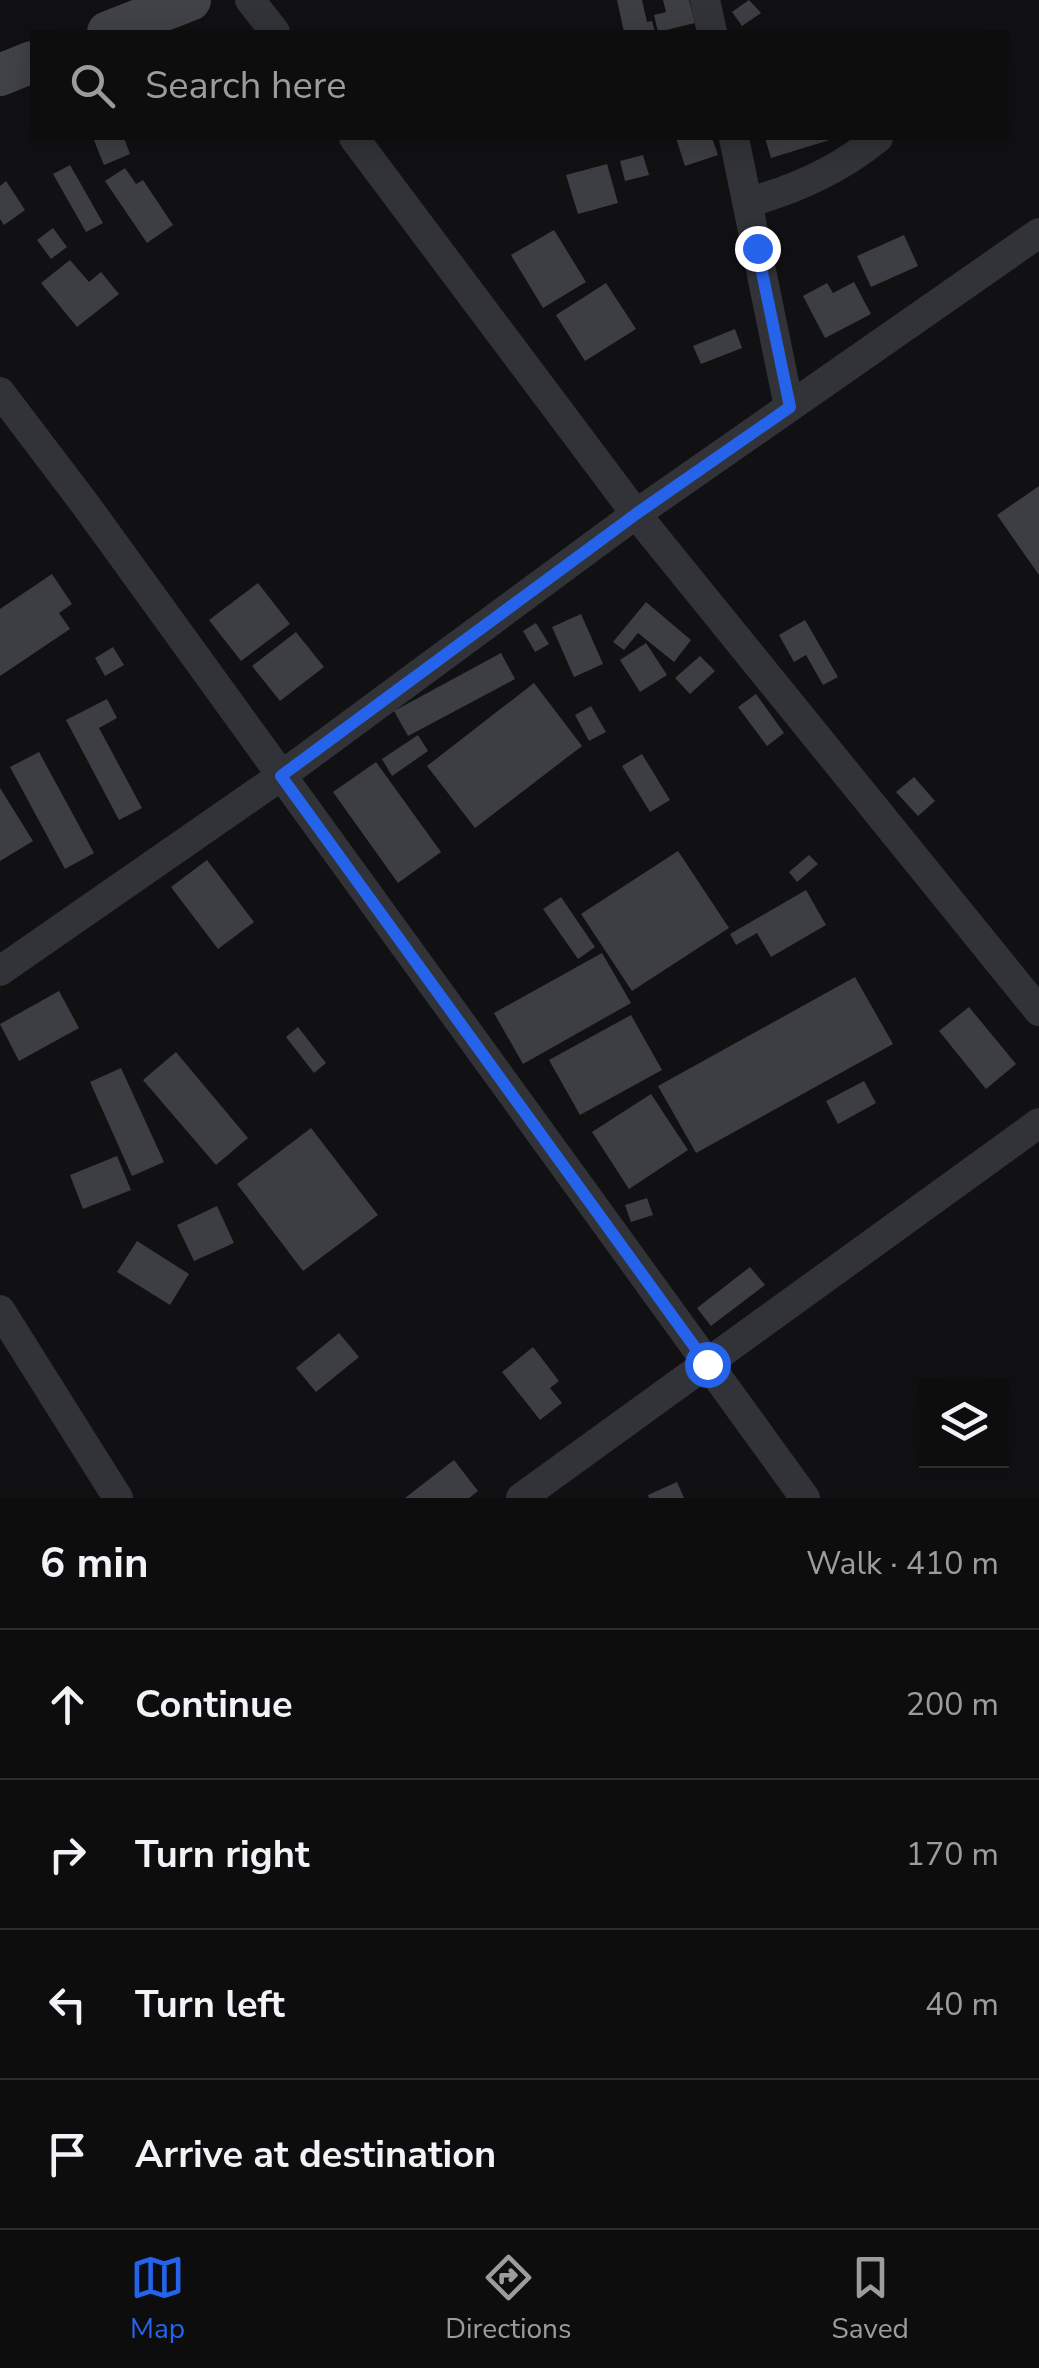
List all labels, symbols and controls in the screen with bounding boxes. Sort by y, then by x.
search box [30,30,1009,140]
icon: search [65,58,120,113]
text: Search here [145,60,346,111]
route end [735,226,781,272]
route start [685,1342,731,1388]
map controls [919,1378,1009,1468]
button: layers [919,1378,1009,1468]
text: 6 min [40,1535,149,1592]
text: Walk · 410 m [806,1542,999,1585]
icon: ahead [40,1677,95,1732]
text: Continue [135,1679,293,1730]
text: 200 m [906,1683,999,1726]
icon: right [40,1827,95,1882]
text: Turn right [135,1829,310,1880]
text: 170 m [906,1833,999,1876]
icon: left [40,1977,95,2032]
text: Turn left [135,1979,285,2030]
text: 40 m [925,1983,999,2026]
icon: arrive [40,2127,95,2182]
text: Arrive at destination [135,2129,496,2180]
tab: Map [130,2250,185,2348]
tab: Directions [445,2250,571,2348]
tab: Saved [832,2250,909,2348]

